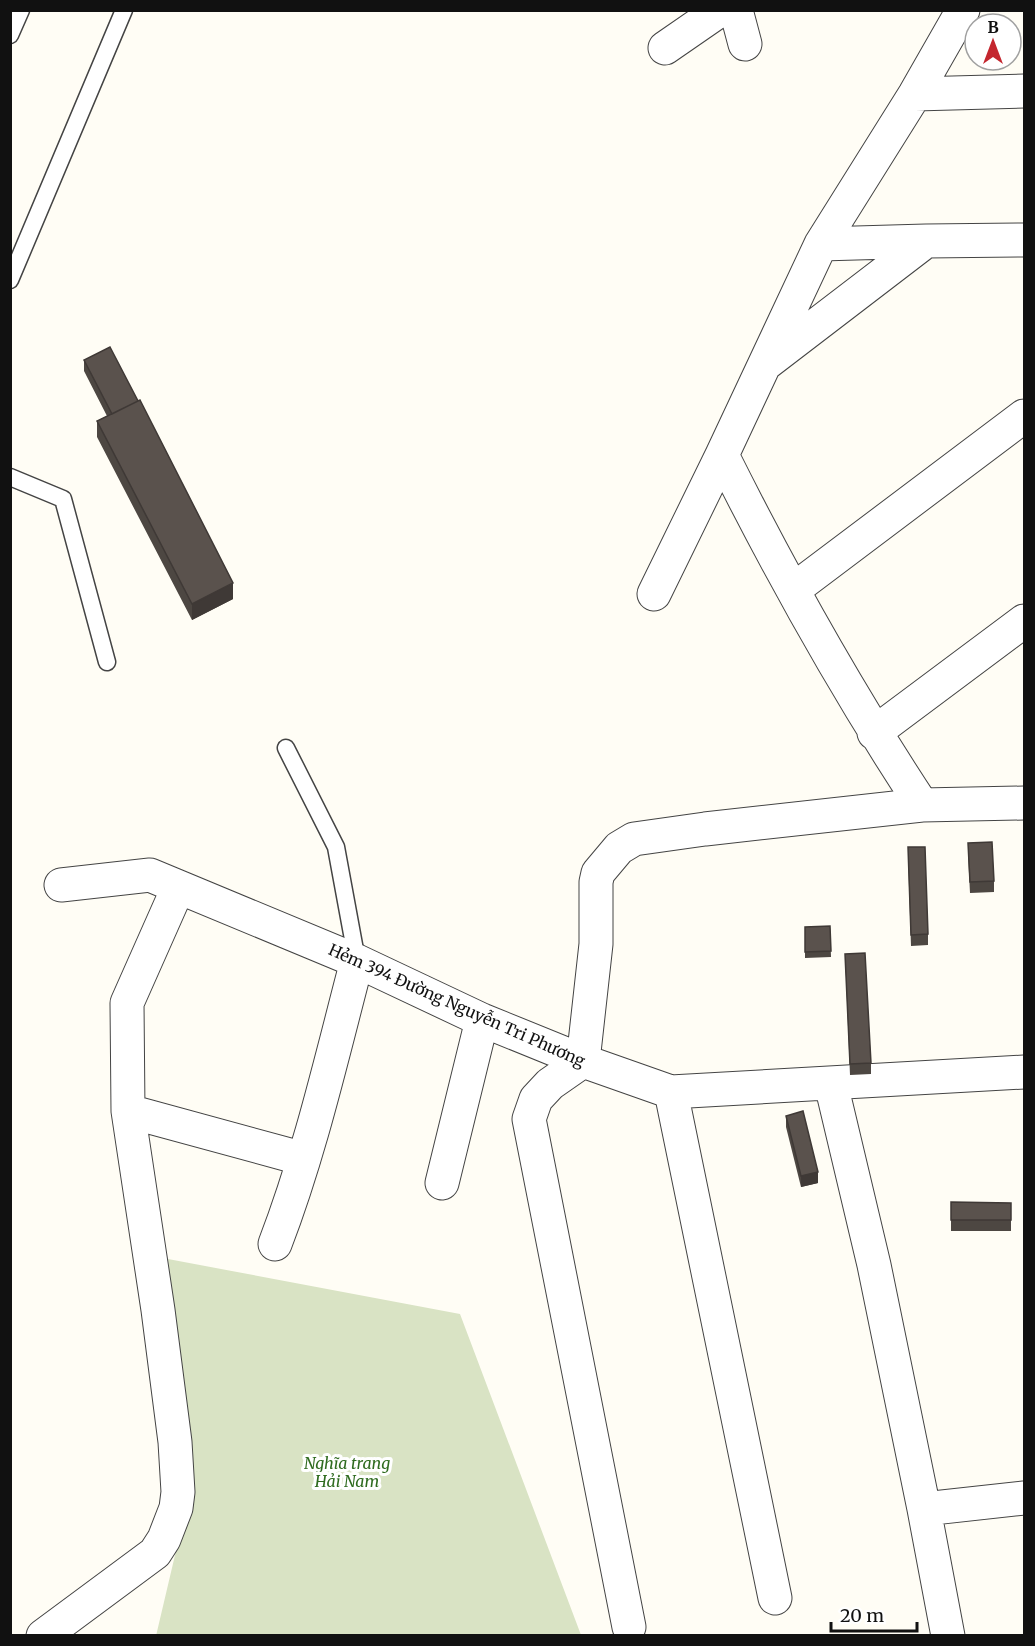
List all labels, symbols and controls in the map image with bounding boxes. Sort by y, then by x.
north arrow [963,12,1023,72]
text: B [987,17,999,37]
street label: Hẻm 394 Đường Nguyễn Tri Phương [326,939,589,1071]
park label: Nghĩa trang Hải Nam [304,1453,390,1491]
scale bar [831,1595,916,1633]
text: 20 m [840,1604,884,1627]

